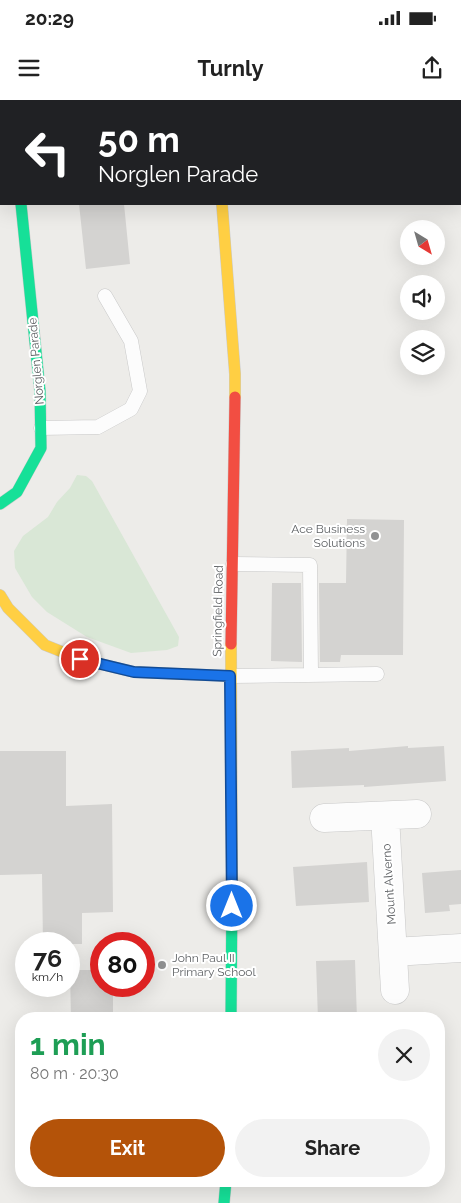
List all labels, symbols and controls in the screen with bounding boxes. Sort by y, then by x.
text: 20:29 [25,7,74,29]
icon: menu [15,54,43,82]
icon: share [418,54,446,82]
text: Turnly [197,55,264,81]
text: 50 m [98,119,180,160]
icon: left [15,120,80,185]
text: Norglen Parade [98,161,258,187]
north arrow [400,220,445,265]
map controls [400,220,445,375]
button: sound [400,275,445,320]
street label: Norglen Parade [25,317,47,405]
button: layers [400,330,445,375]
place label: Ace Business Solutions [291,522,365,550]
marker: Ace Business Solutions [369,530,381,542]
street label: Springfield Road [210,565,226,657]
pin [59,638,101,680]
icon: arrive [66,645,94,673]
street label: Mount Alverno [379,843,399,925]
position arrow [205,879,257,931]
speed limit sign: 80 [90,932,155,997]
text: 76 [33,943,62,973]
place label: John Paul II Primary School [172,951,256,979]
marker: John Paul II Primary School [156,959,168,971]
text: km/h [32,970,63,984]
text: 1 min [30,1027,106,1062]
button: close [378,1029,430,1081]
text: 80 m · 20:30 [30,1064,119,1083]
button: Exit [30,1119,225,1177]
button: Share [235,1119,430,1177]

